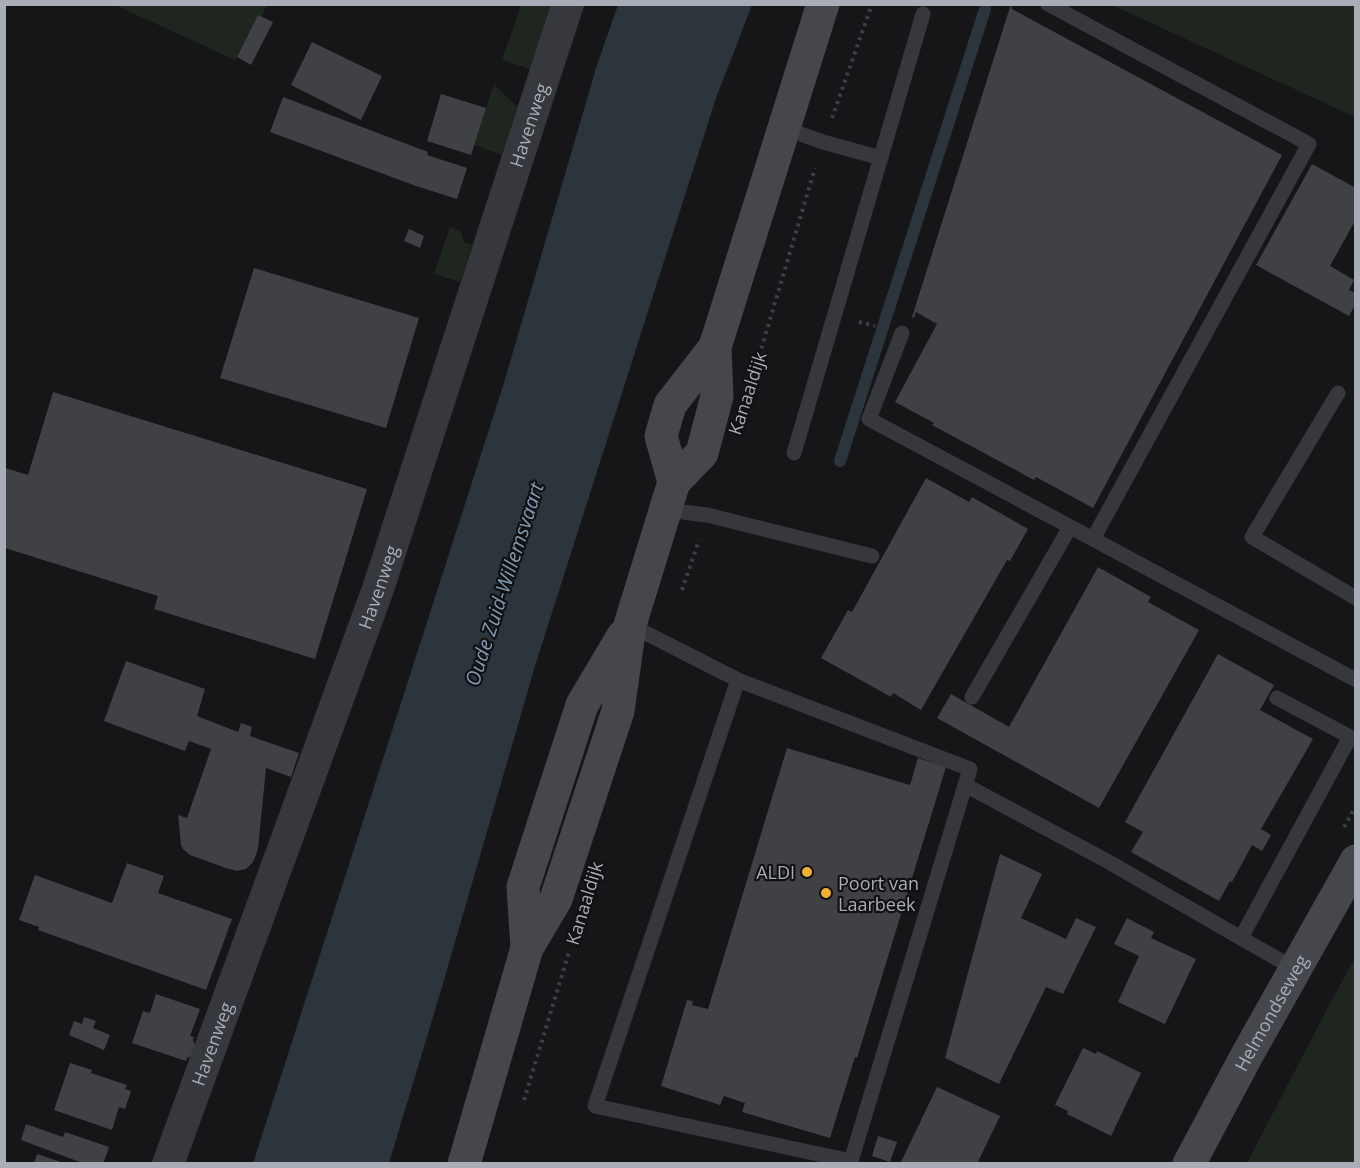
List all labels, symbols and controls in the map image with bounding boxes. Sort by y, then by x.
street label: Havenweg [504,80,553,170]
street label: Kanaaldijk [722,348,772,438]
water label: Oude Zuid-Willemsvaart [458,478,550,689]
street label: Havenweg [352,542,404,632]
street label: Kanaaldijk [560,858,608,948]
place label: ALDI [756,860,795,884]
marker: ALDI [800,865,814,879]
place label: Poort van Laarbeek [838,871,919,916]
marker: Poort van Laarbeek [819,886,833,900]
street label: Helmondseweg [1229,950,1313,1075]
street label: Havenweg [186,998,238,1089]

